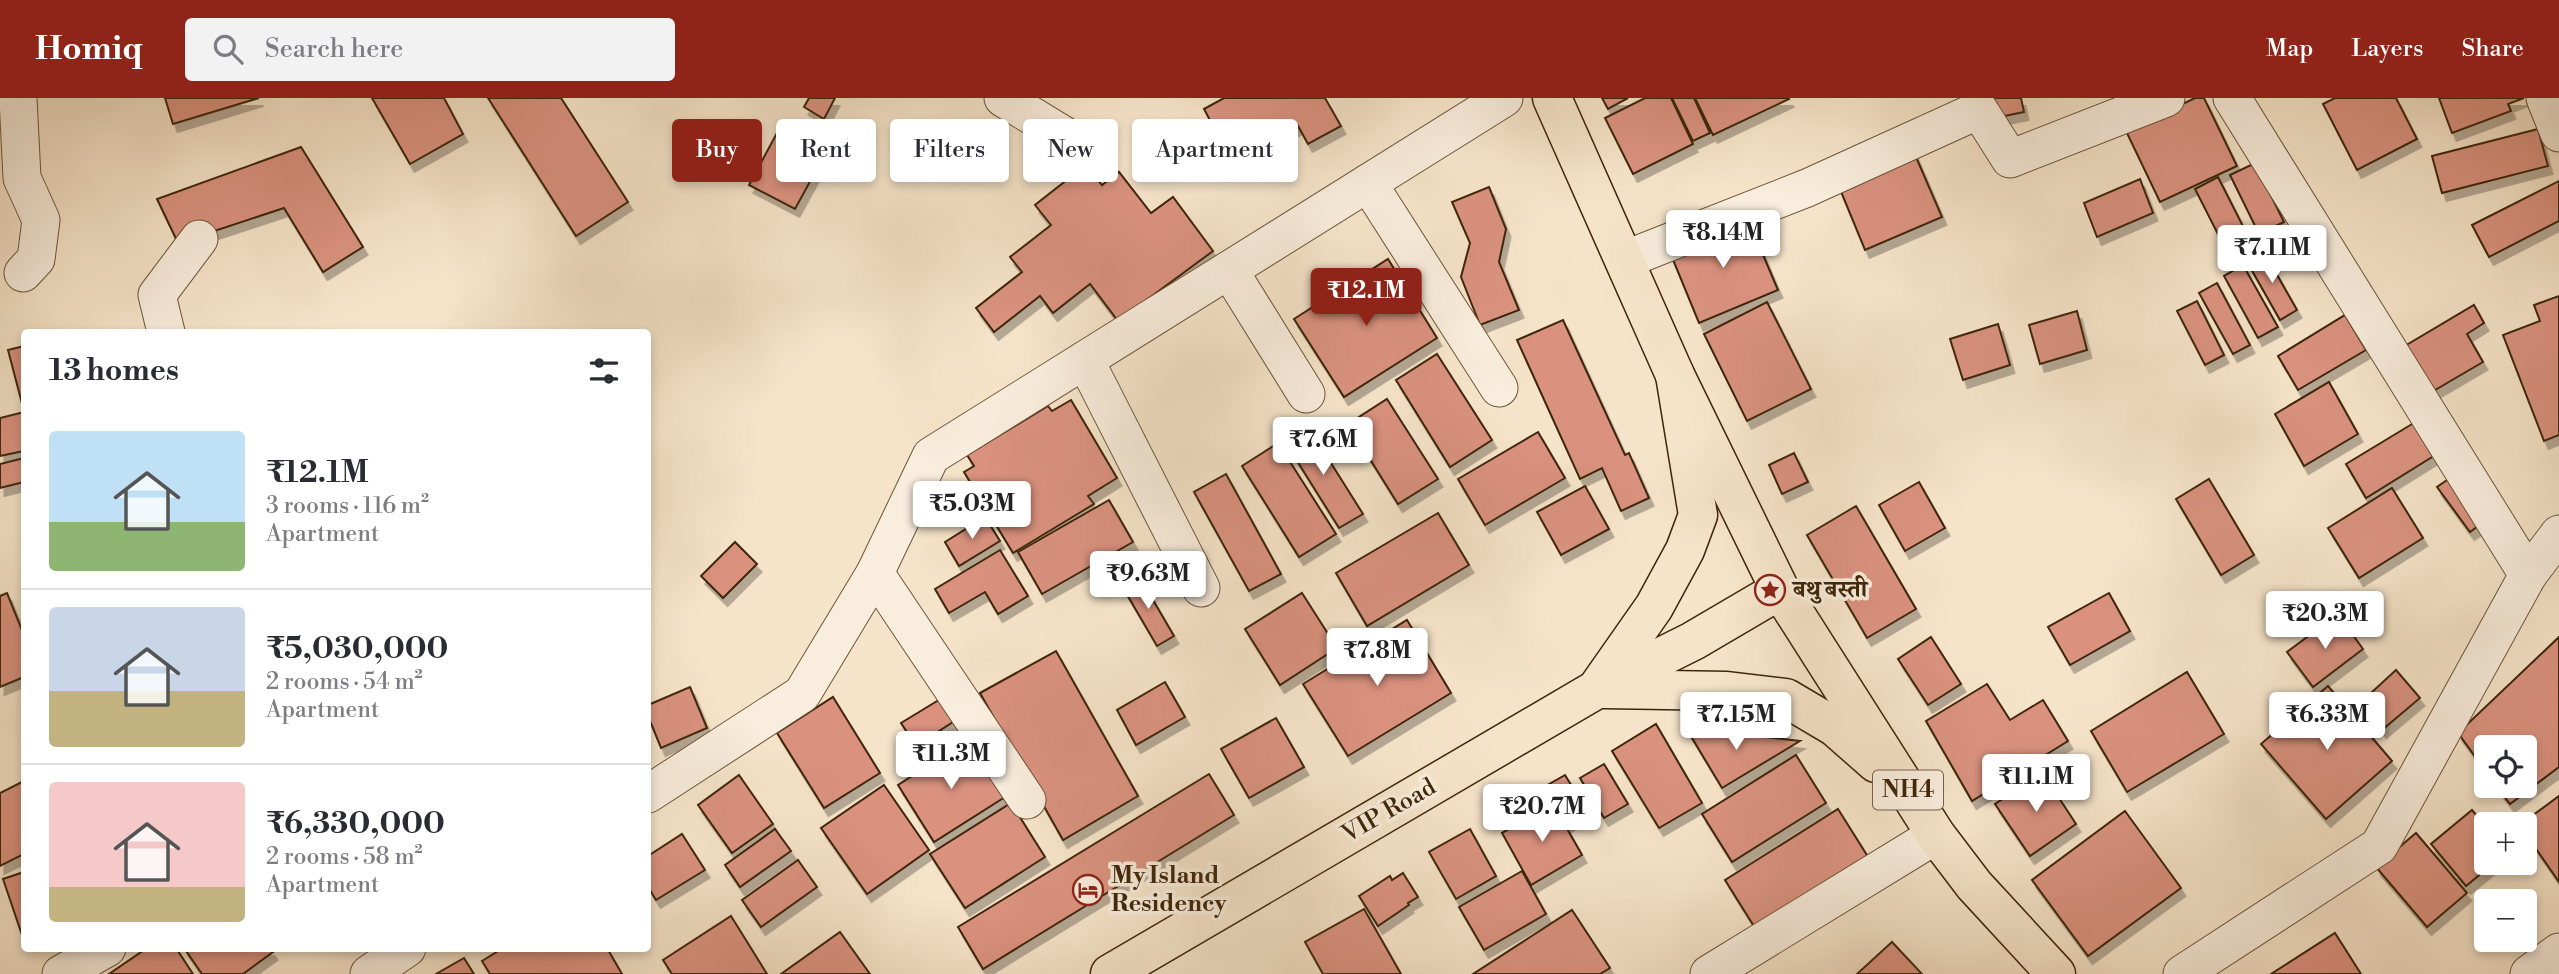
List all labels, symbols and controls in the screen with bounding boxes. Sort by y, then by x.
search box [185,18,675,81]
text: Homiq [35,29,143,70]
icon: search [209,30,247,68]
text: Search here [265,33,403,65]
text: Map [2266,34,2313,64]
text: Layers [2351,34,2423,64]
text: Share [2461,34,2524,64]
chip: Buy [672,119,762,182]
chip: Rent [776,119,876,182]
chip: Filters [890,119,1009,182]
chip: New [1023,119,1118,182]
chip: Apartment [1132,119,1298,182]
pin: ₹8.14M [1666,211,1780,270]
text: ₹8.14M [1682,219,1764,247]
pin: ₹7.11M [2215,226,2329,285]
text: ₹7.11M [2234,234,2310,262]
pin: ₹12.1M [1309,268,1423,328]
text: ₹12.1M [1327,277,1405,305]
text: 13 homes [49,352,179,390]
icon: filters [585,352,623,390]
pin: ₹7.6M [1274,418,1372,477]
text: ₹7.6M [1289,426,1357,454]
text: ₹12.1M [266,454,369,492]
icon: home [105,459,189,543]
pin: ₹5.03M [915,482,1029,541]
text: ₹5.03M [929,490,1015,518]
text: 3 rooms · 116 m² [266,492,429,520]
text: Apartment [266,520,379,548]
pin: ₹9.63M [1091,552,1205,611]
text: ₹9.63M [1106,560,1190,588]
place icon: बथु बस्ती [1753,573,1787,607]
place label: बथु बस्ती [1791,575,1869,605]
pin: ₹20.3M [2268,592,2382,651]
text: ₹20.3M [2282,600,2368,628]
pin: ₹7.8M [1328,628,1426,688]
text: ₹5,030,000 [266,630,448,668]
icon: home [105,635,189,719]
text: ₹7.8M [1343,637,1411,665]
text: 2 rooms · 54 m² [266,668,423,696]
pin: ₹7.15M [1679,692,1793,752]
pin: ₹6.33M [2270,692,2384,752]
text: Apartment [266,696,379,724]
text: ₹7.15M [1696,701,1776,729]
text: ₹6.33M [2285,701,2369,729]
pin: ₹11.3M [894,732,1008,791]
map controls [2474,735,2537,952]
button: locate [2474,735,2537,798]
text: ₹11.3M [912,740,990,768]
pin: ₹11.1M [1979,754,2093,814]
text: ₹11.1M [1998,763,2074,791]
road number: NH4 [1873,770,1943,810]
street label: VIP Road [1336,772,1442,850]
pin: ₹20.7M [1485,784,1599,844]
text: ₹20.7M [1499,793,1585,821]
text: ₹6,330,000 [266,805,445,843]
icon: home [105,810,189,894]
button: + [2474,812,2537,875]
text: 2 rooms · 58 m² [266,843,423,871]
place label: My Island Residency [1111,861,1227,919]
text: Apartment [266,871,379,899]
hotel icon: My Island Residency [1071,873,1105,907]
button: − [2474,889,2537,952]

